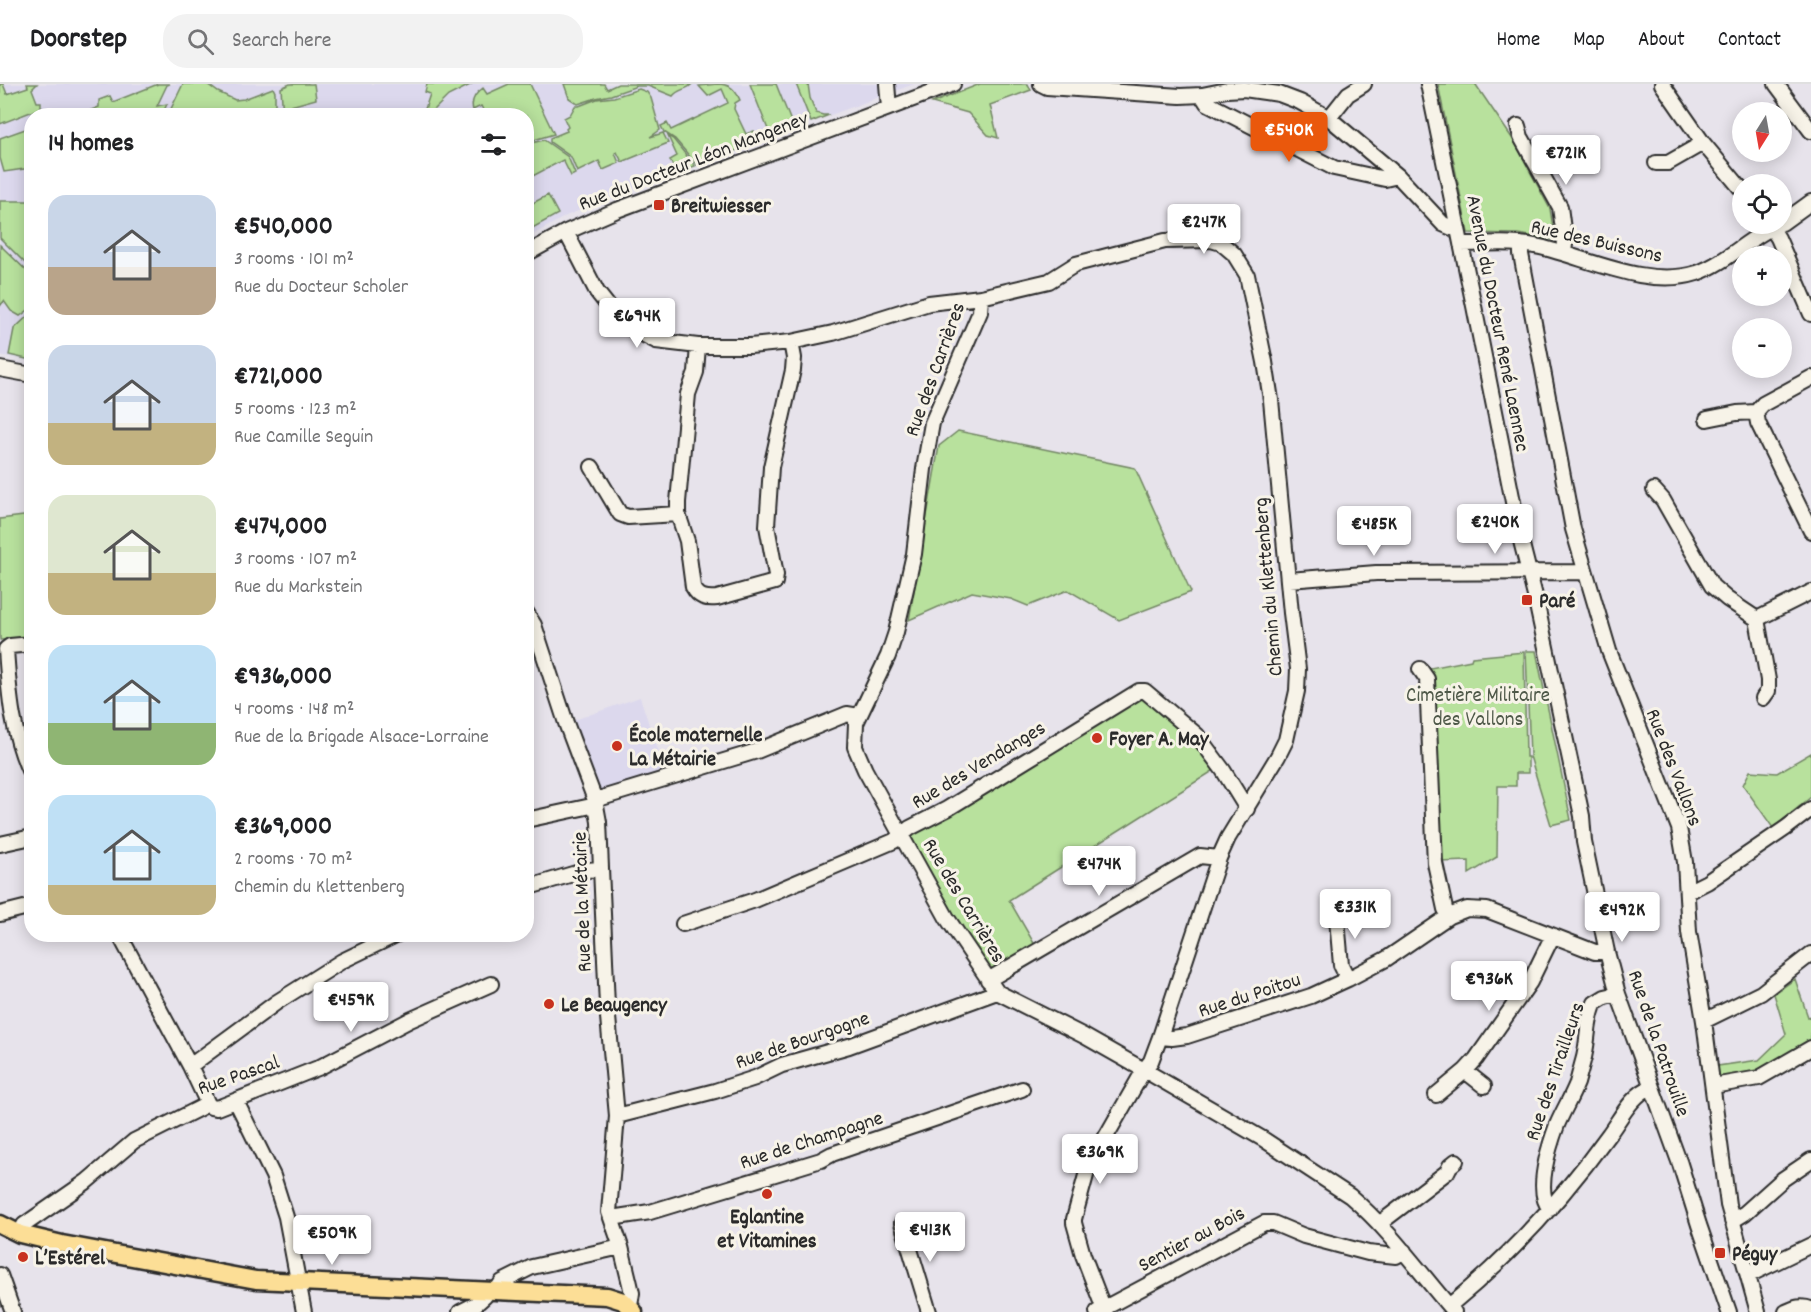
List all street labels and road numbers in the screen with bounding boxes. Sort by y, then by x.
street label: Rue du Docteur Léon Mangeney [575,105,814,220]
street label: Avenue du Docteur René Laennec [1456,193,1536,455]
street label: Rue des Buissons [1527,213,1665,273]
street label: Rue des Carrières [899,299,975,441]
street label: Chemin du Klettenberg [1247,496,1293,677]
street label: Rue des Vallons [1636,705,1708,831]
street label: Rue des Vendanges [907,715,1052,819]
street label: Rue de la Métairie [567,831,601,973]
street label: Rue des Carrières [913,834,1012,970]
street label: Rue du Poitou [1195,966,1305,1027]
street label: Rue de la Patrouille [1618,967,1696,1121]
street label: Rue des Tirailleurs [1519,999,1595,1145]
street label: Rue de Bourgogne [732,1005,874,1079]
street label: Rue Pascal [194,1049,284,1105]
street label: Rue de Champagne [736,1105,887,1179]
street label: Sentier au Bois [1134,1200,1251,1281]

